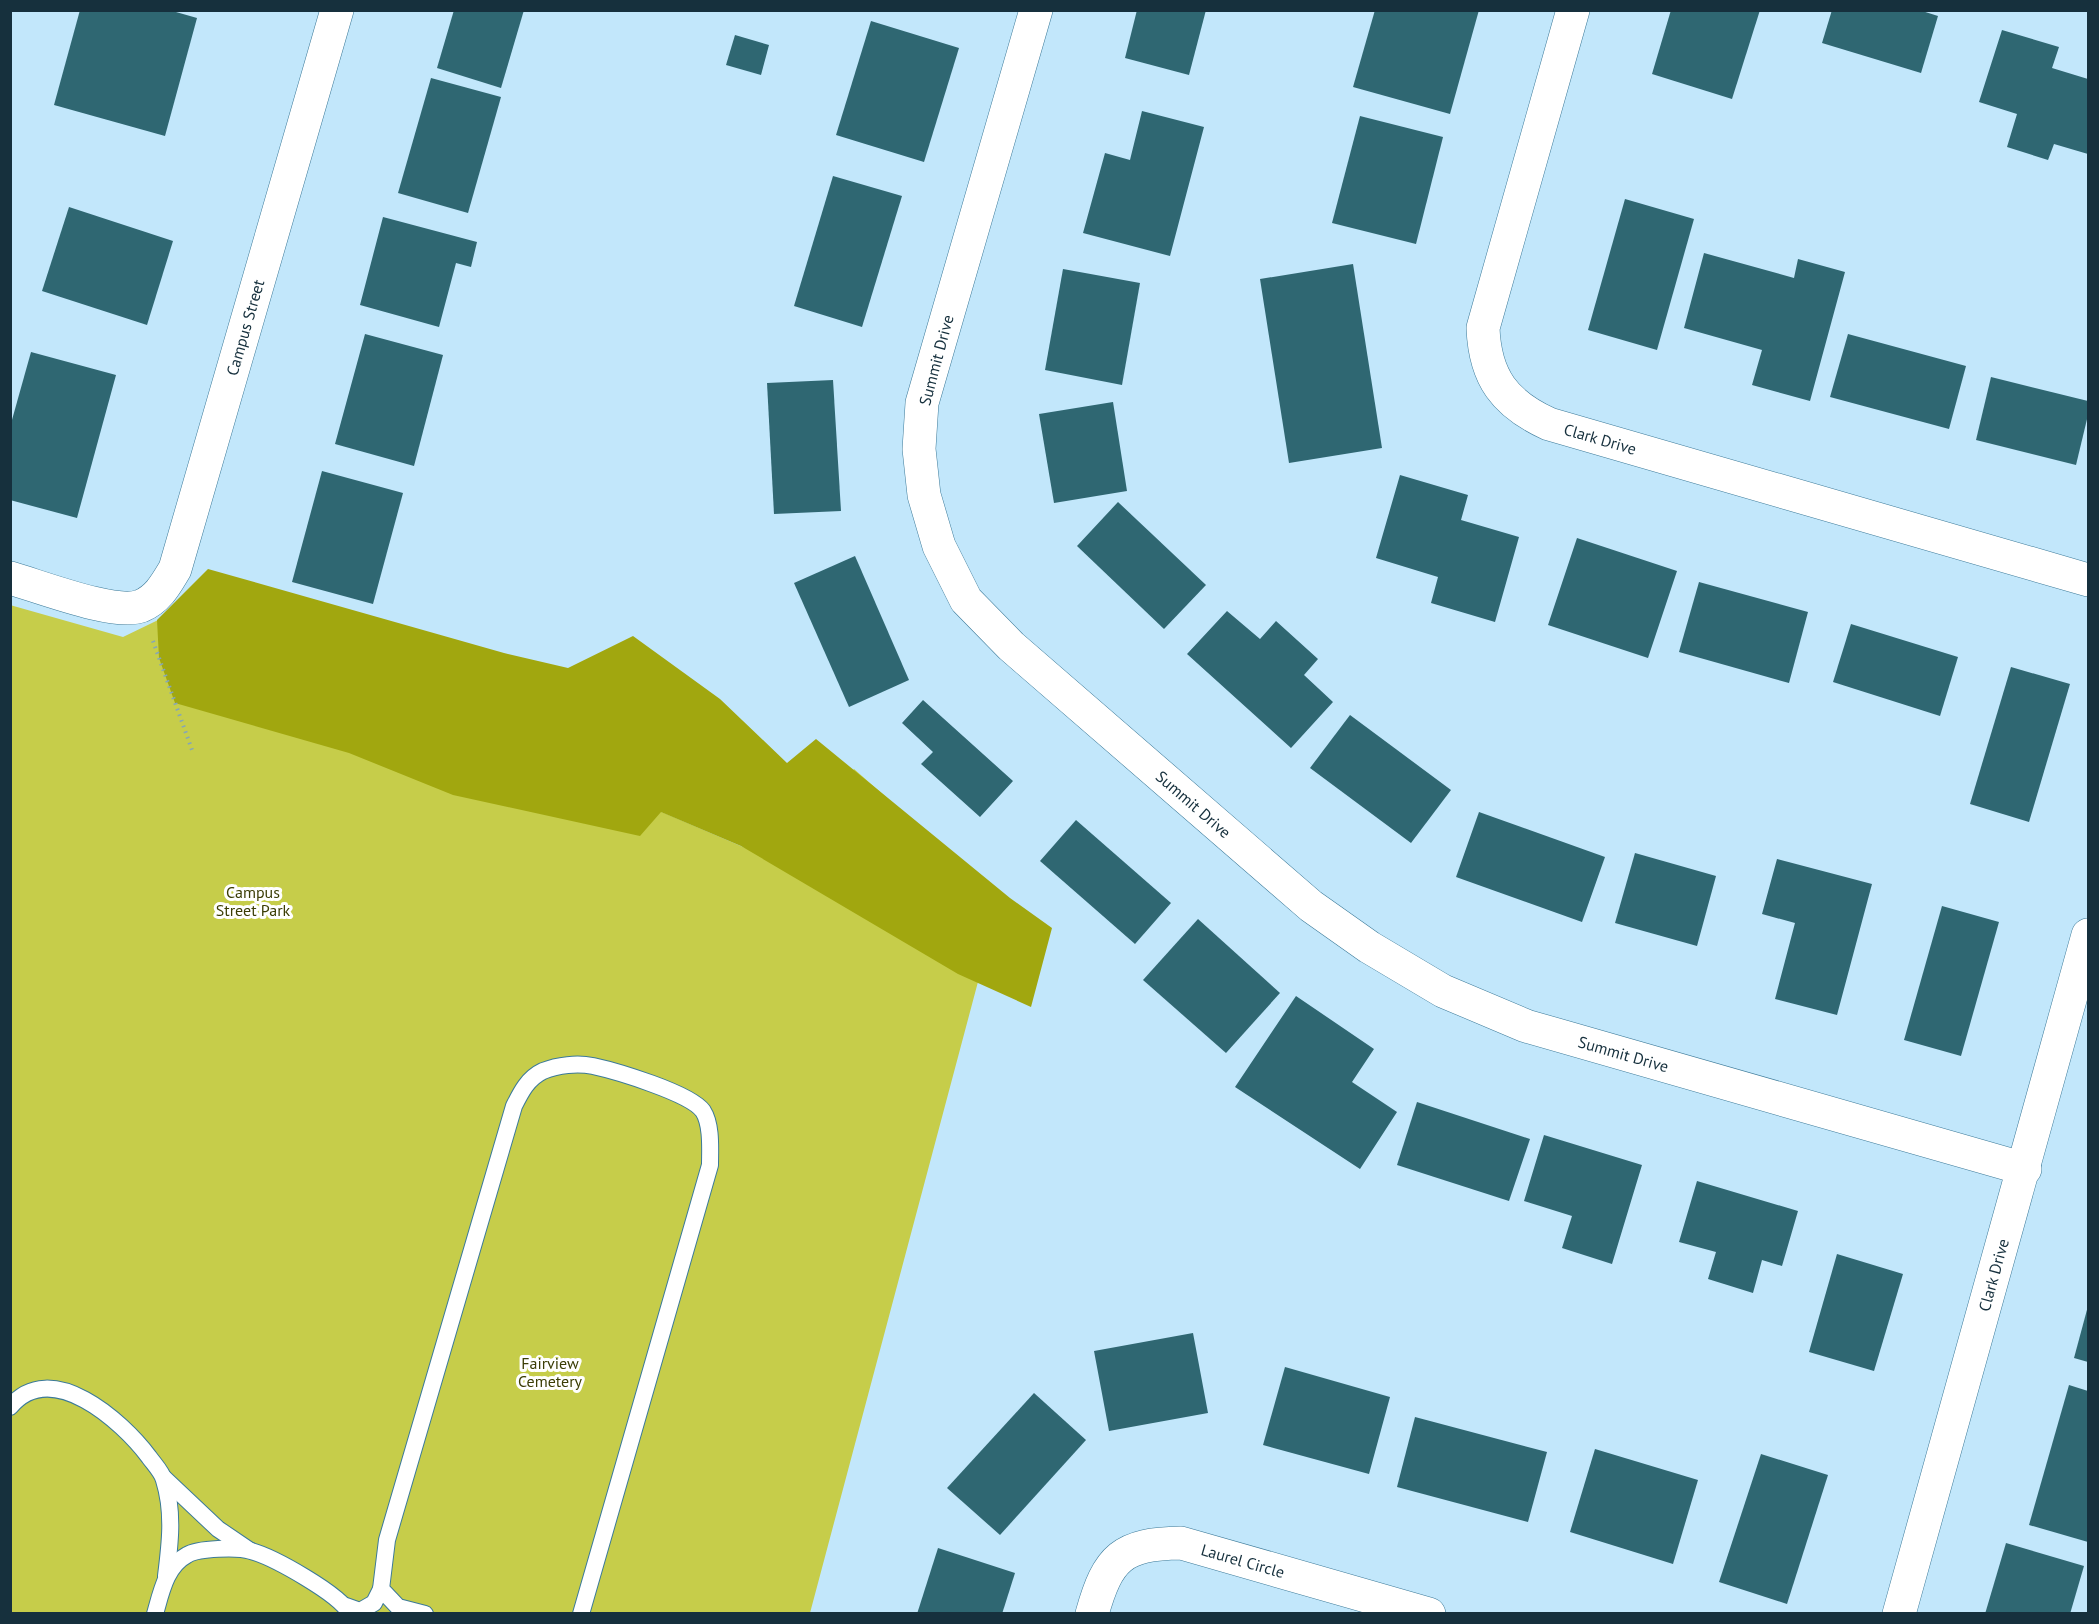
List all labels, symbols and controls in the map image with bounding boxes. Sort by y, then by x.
street label: Campus Street [222,277,269,378]
street label: Summit Drive [914,313,958,407]
street label: Clark Drive [1562,419,1639,459]
street label: Summit Drive [1152,766,1235,842]
park label: Campus Street Park [216,882,291,920]
street label: Summit Drive [1576,1031,1671,1076]
street label: Clark Drive [1974,1236,2013,1314]
park label: Fairview Cemetery [518,1353,583,1391]
street label: Laurel Circle [1199,1539,1287,1582]

